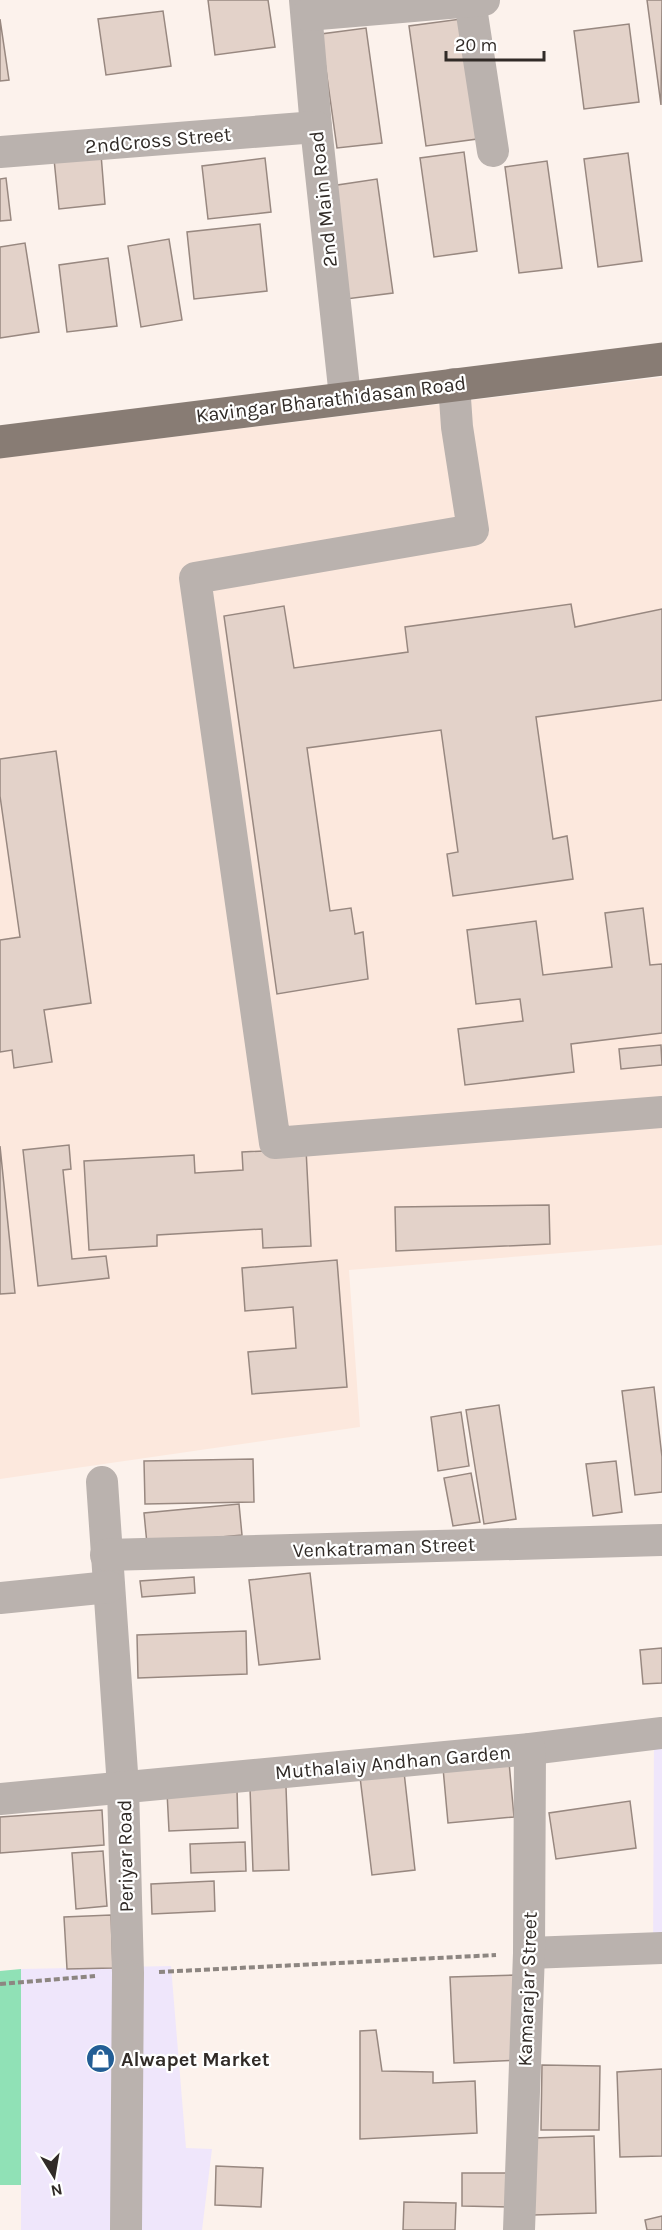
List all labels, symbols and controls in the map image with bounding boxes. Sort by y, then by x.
scale bar [446,24,544,62]
text: 20 m [455,34,497,56]
street label: 2ndCross Street [84,123,233,158]
street label: 2nd Main Road [305,130,342,268]
street label: Kavingar Bharathidasan Road [195,372,467,427]
street label: Venkatraman Street [292,1533,476,1562]
street label: Muthalaiy Andhan Garden [274,1741,512,1784]
street label: Periyar Road [113,1799,138,1913]
street label: Kamarajar Street [513,1911,542,2067]
shop icon: Alwapet Market [84,2043,116,2075]
place label: Alwapet Market [121,2048,270,2071]
north arrow [24,2146,84,2206]
text: N [49,2180,64,2201]

